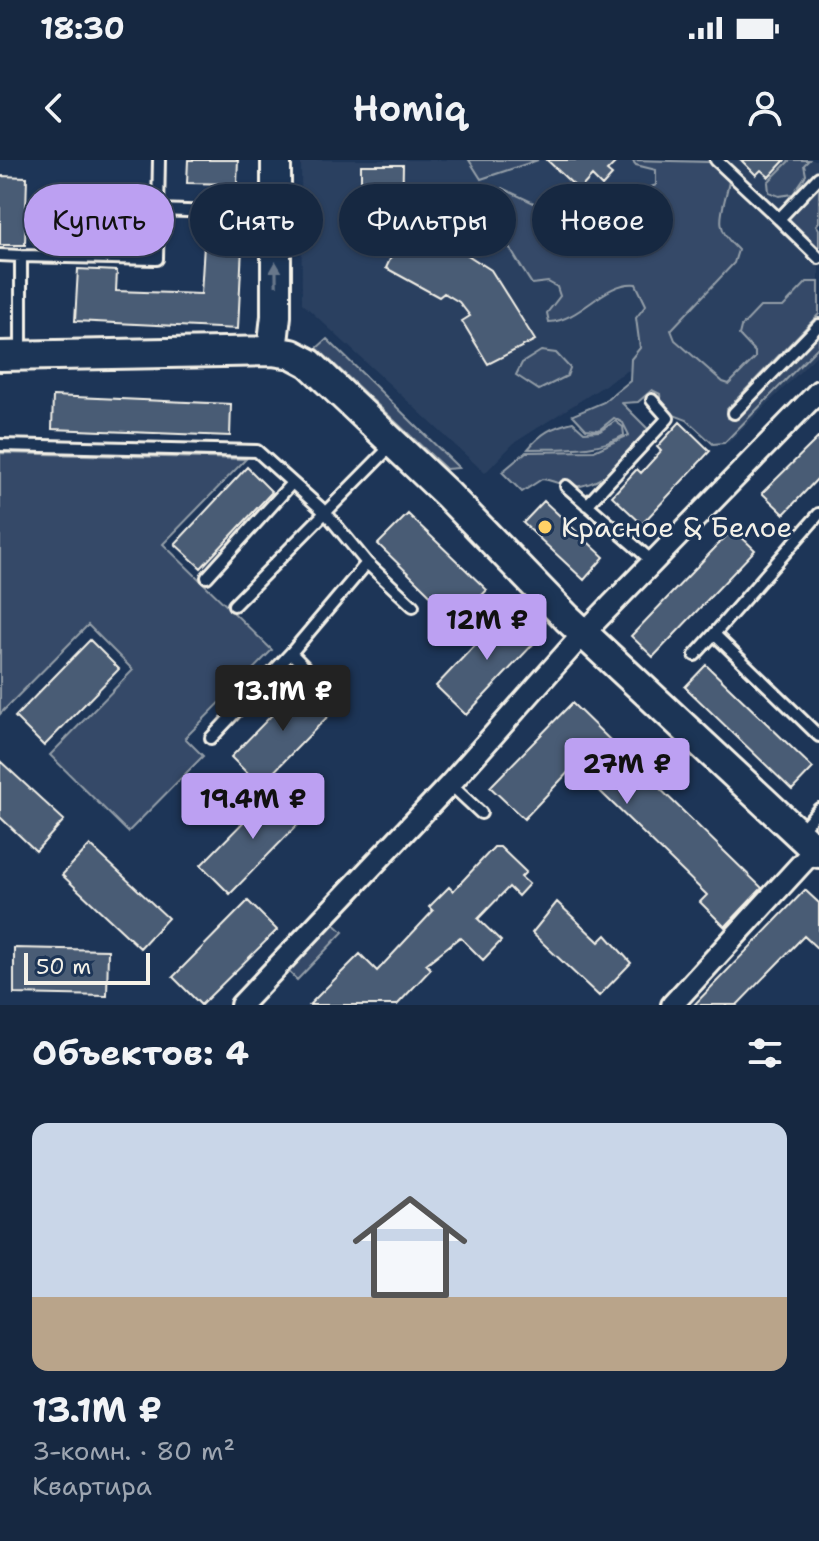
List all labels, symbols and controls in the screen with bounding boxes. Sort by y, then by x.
text: 18:30 [40,8,125,49]
text: Homiq [353,84,466,133]
icon: back [32,86,76,130]
icon: person [743,86,787,130]
chip: Купить [24,184,174,256]
chip: Снять [190,184,323,256]
chip: Фильтры [339,184,516,256]
chip: Новое [532,184,673,256]
one-way arrow [269,261,282,286]
place label: Красное & Белое [561,508,792,546]
marker: Красное & Белое [536,518,554,536]
pin: 12M ₽ [431,594,543,662]
text: 12M ₽ [446,602,528,637]
pin: 13.1M ₽ [209,665,357,733]
text: 13.1M ₽ [233,673,333,708]
pin: 27M ₽ [571,738,683,806]
text: 27M ₽ [583,746,671,781]
pin: 19.4M ₽ [179,773,327,841]
text: 19.4M ₽ [199,781,307,816]
scale bar [24,949,150,985]
text: 50 m [36,952,91,981]
text: Объектов: 4 [32,1030,249,1076]
icon: filters [743,1031,787,1075]
icon: home [338,1175,482,1319]
text: 13.1M ₽ [32,1387,162,1433]
text: 3-комн. · 80 m² [32,1433,235,1468]
text: Квартира [32,1468,152,1503]

